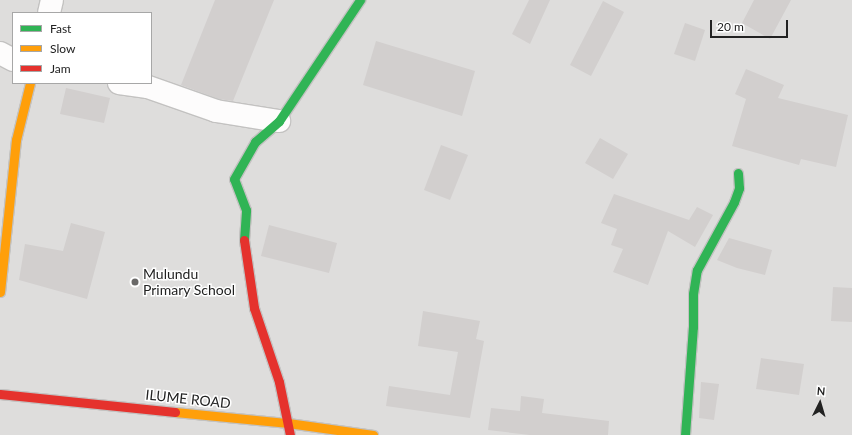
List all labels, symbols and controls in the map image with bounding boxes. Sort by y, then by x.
legend [12,12,152,84]
scale bar [712,12,790,38]
text: 20 m [717,19,744,34]
text: Fast [50,21,71,36]
text: Slow [50,41,75,56]
text: Jam [50,61,71,76]
place label: Mulundu Primary School [143,266,235,298]
marker: Mulundu Primary School [130,277,140,287]
north arrow [800,383,840,423]
text: N [816,384,826,397]
street label: ILUME ROAD [145,386,231,412]

